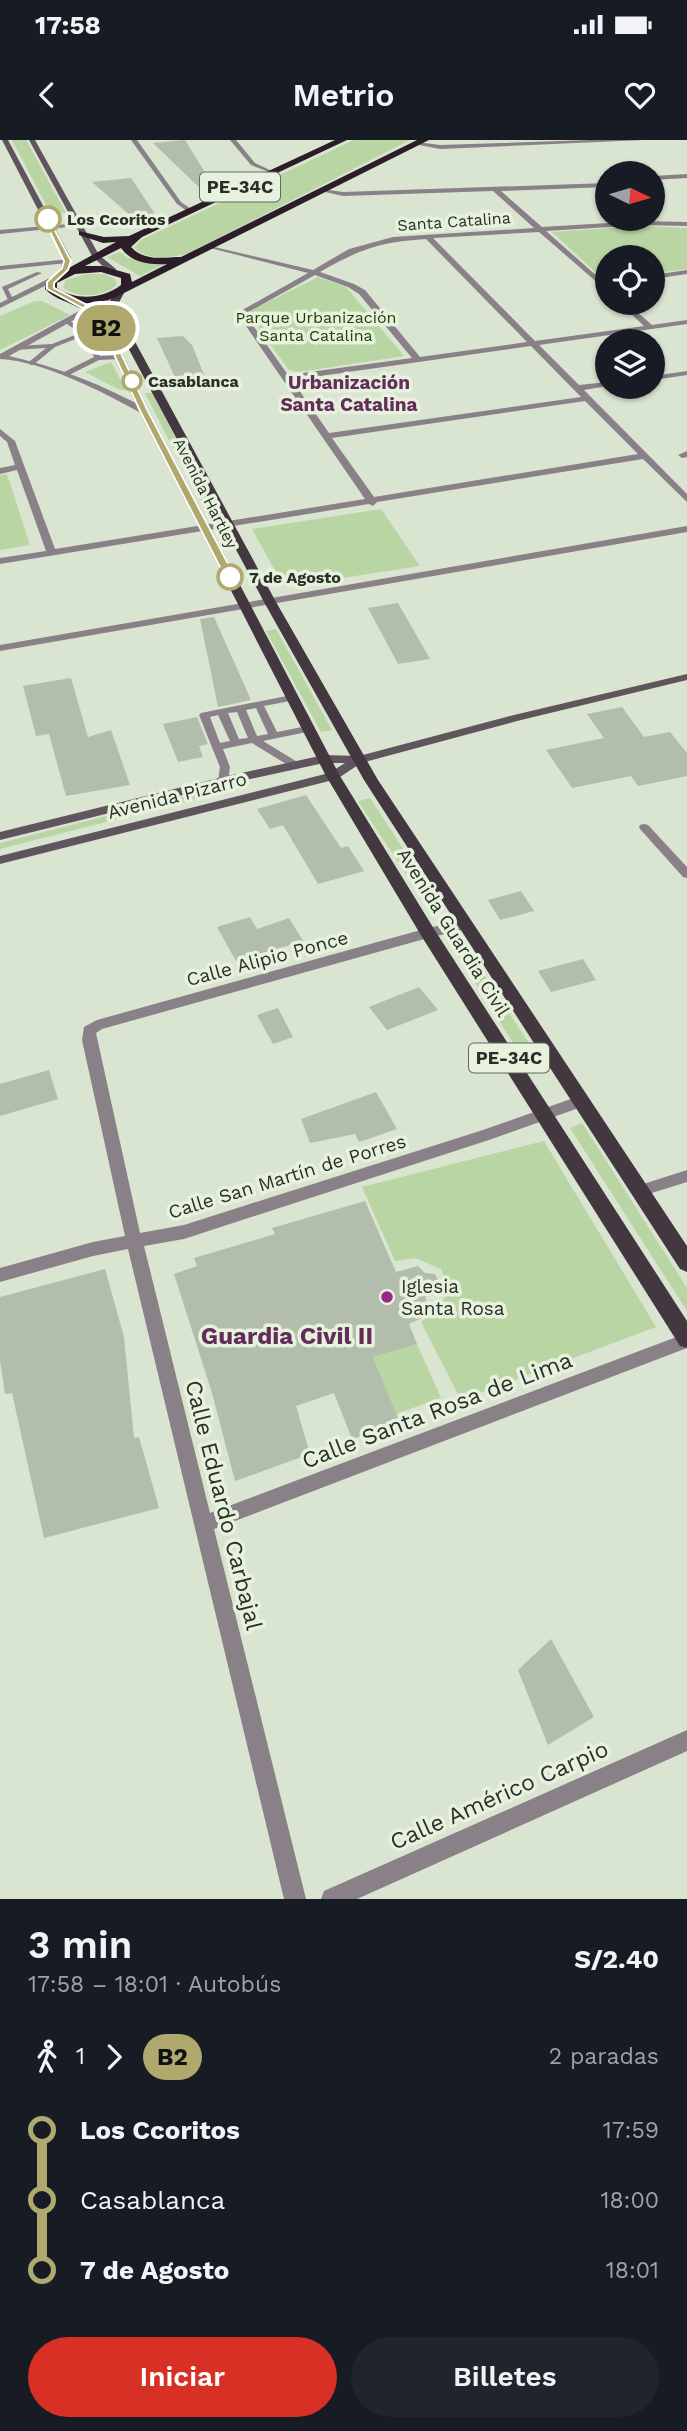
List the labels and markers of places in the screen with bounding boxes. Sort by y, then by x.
marker: Los Ccoritos [35,206,61,232]
place label: Los Ccoritos [67,210,166,229]
marker: Casablanca [122,371,142,391]
place label: Casablanca [148,372,240,391]
marker: 7 de Agosto [217,564,243,590]
place label: 7 de Agosto [249,568,341,587]
place label: Iglesia Santa Rosa [401,1275,505,1320]
marker: Iglesia Santa Rosa [379,1289,395,1305]

